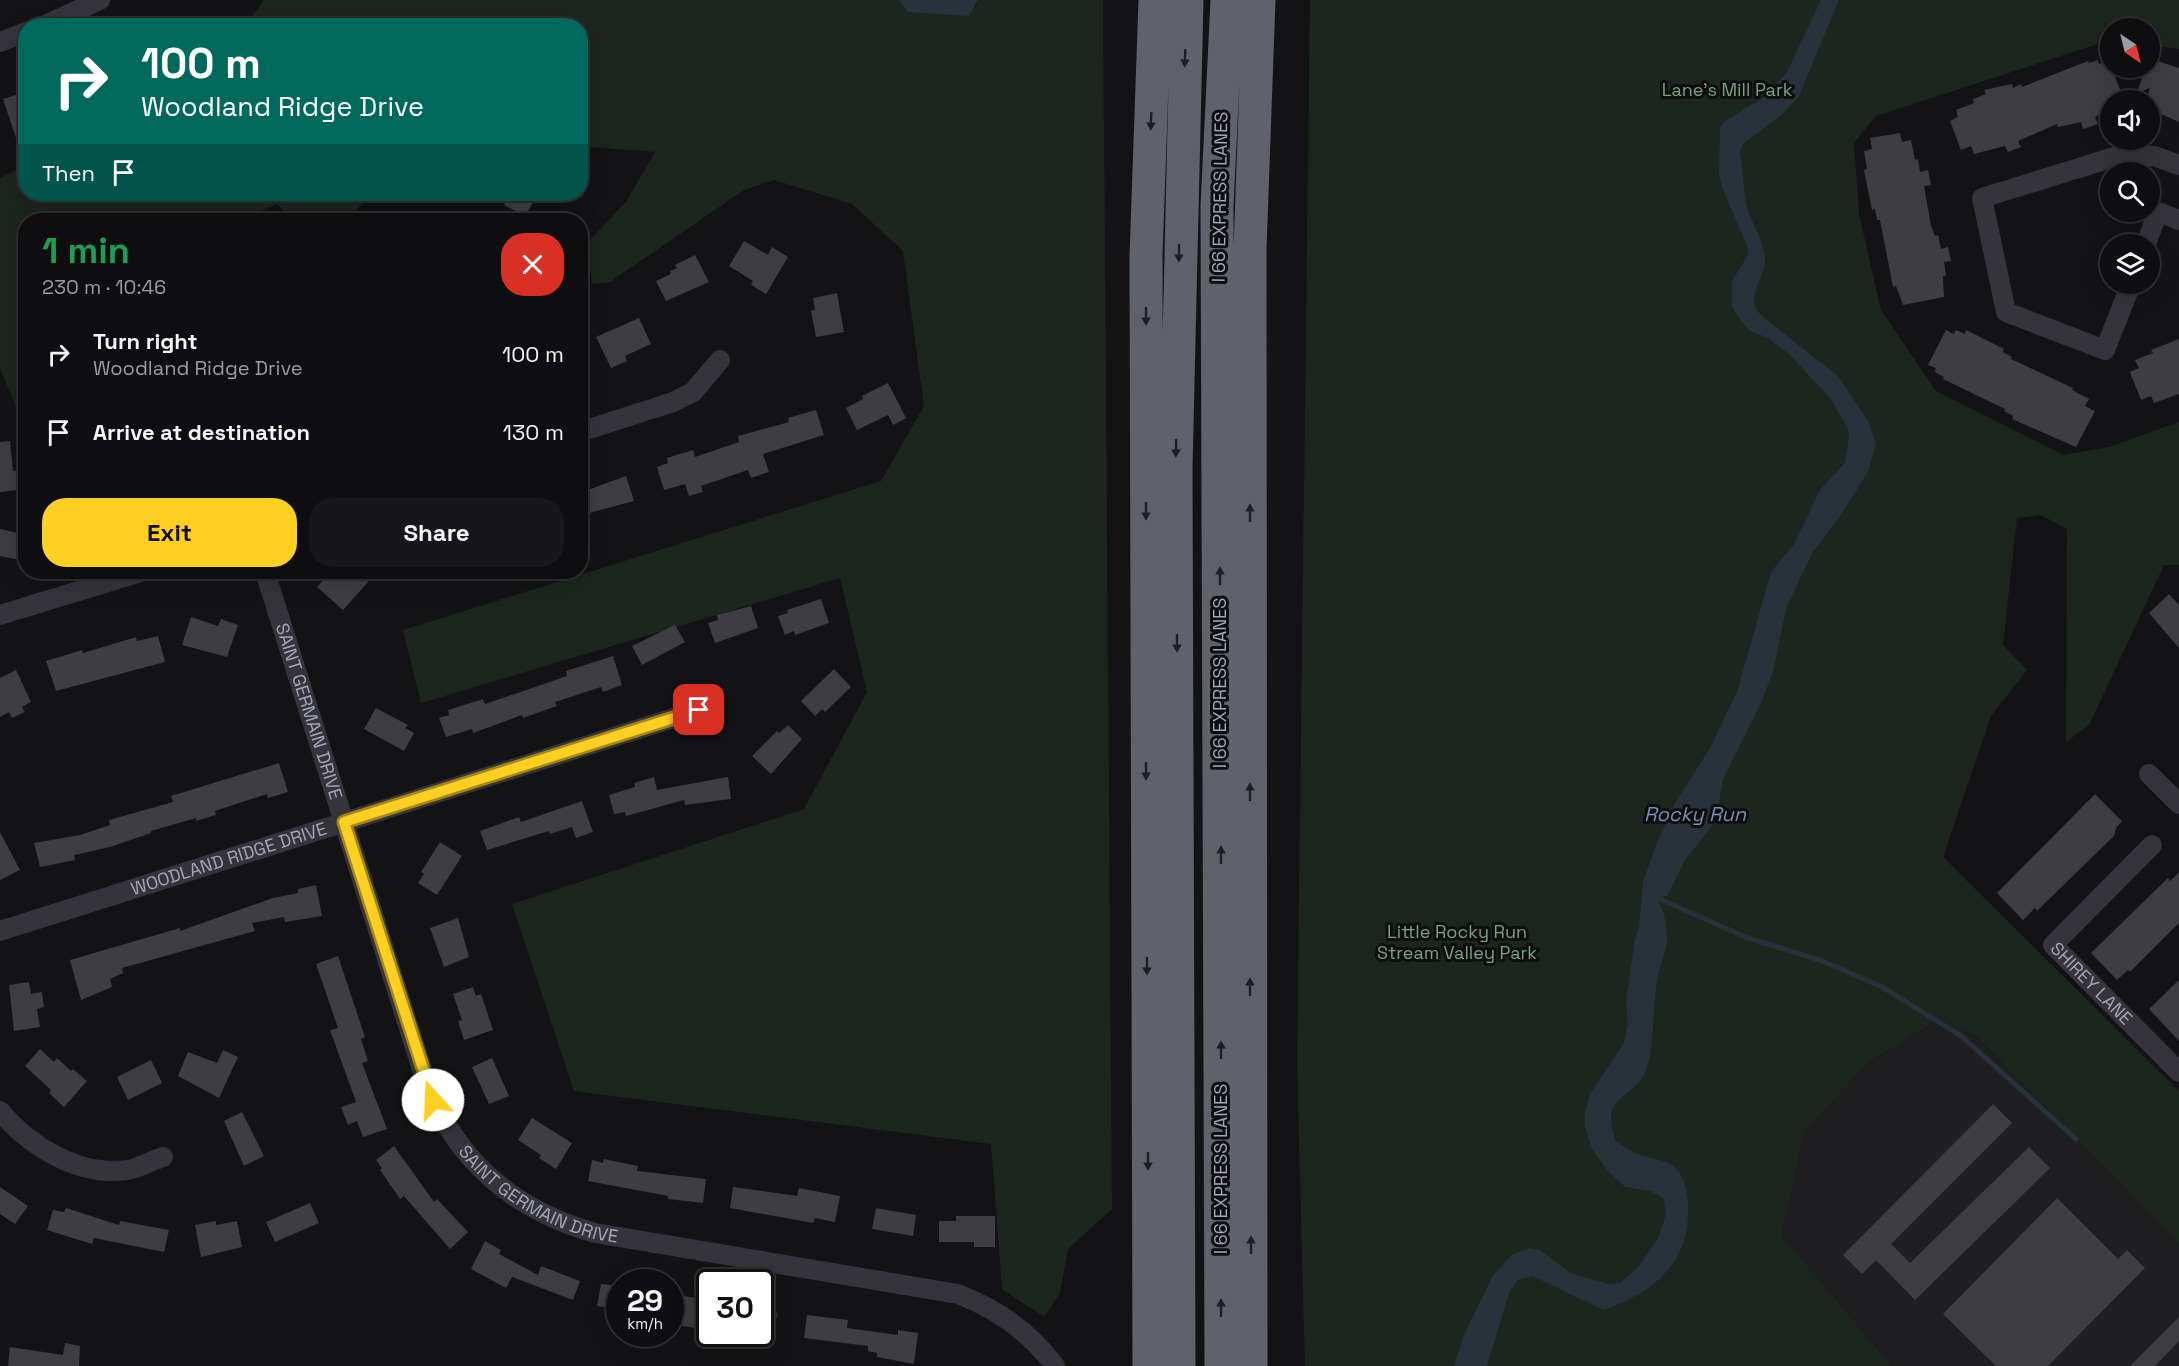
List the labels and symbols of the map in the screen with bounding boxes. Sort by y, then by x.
north arrow [2100,18,2160,78]
one-way arrow [1180,49,1189,68]
park label: Lane's Mill Park [1662,78,1793,101]
one-way arrow [1146,112,1155,131]
street label: I 66 EXPRESS LANES [1207,112,1232,282]
one-way arrow [1174,244,1184,263]
one-way arrow [1141,307,1151,326]
one-way arrow [1171,439,1181,458]
one-way arrow [1141,502,1151,521]
one-way arrow [1245,503,1255,522]
one-way arrow [1215,566,1225,585]
street label: I 66 EXPRESS LANES [1208,598,1231,768]
street label: SAINT GERMAIN DRIVE [271,620,348,802]
one-way arrow [1172,634,1182,653]
pin [673,684,724,735]
one-way arrow [1141,761,1151,780]
one-way arrow [1245,782,1255,801]
water label: Rocky Run [1644,801,1747,827]
street label: WOODLAND RIDGE DRIVE [128,816,330,900]
one-way arrow [1216,845,1226,864]
park label: Little Rocky Run Stream Valley Park [1377,920,1537,964]
street label: SHIREY LANE [2046,937,2138,1029]
one-way arrow [1142,956,1152,975]
one-way arrow [1245,977,1255,996]
one-way arrow [1216,1040,1226,1059]
position arrow [401,1068,465,1132]
street label: I 66 EXPRESS LANES [1209,1084,1232,1254]
street label: SAINT GERMAIN DRIVE [454,1140,620,1248]
one-way arrow [1143,1151,1153,1170]
one-way arrow [1246,1235,1256,1254]
speed limit sign: 30 [696,1269,774,1347]
one-way arrow [1216,1298,1226,1317]

